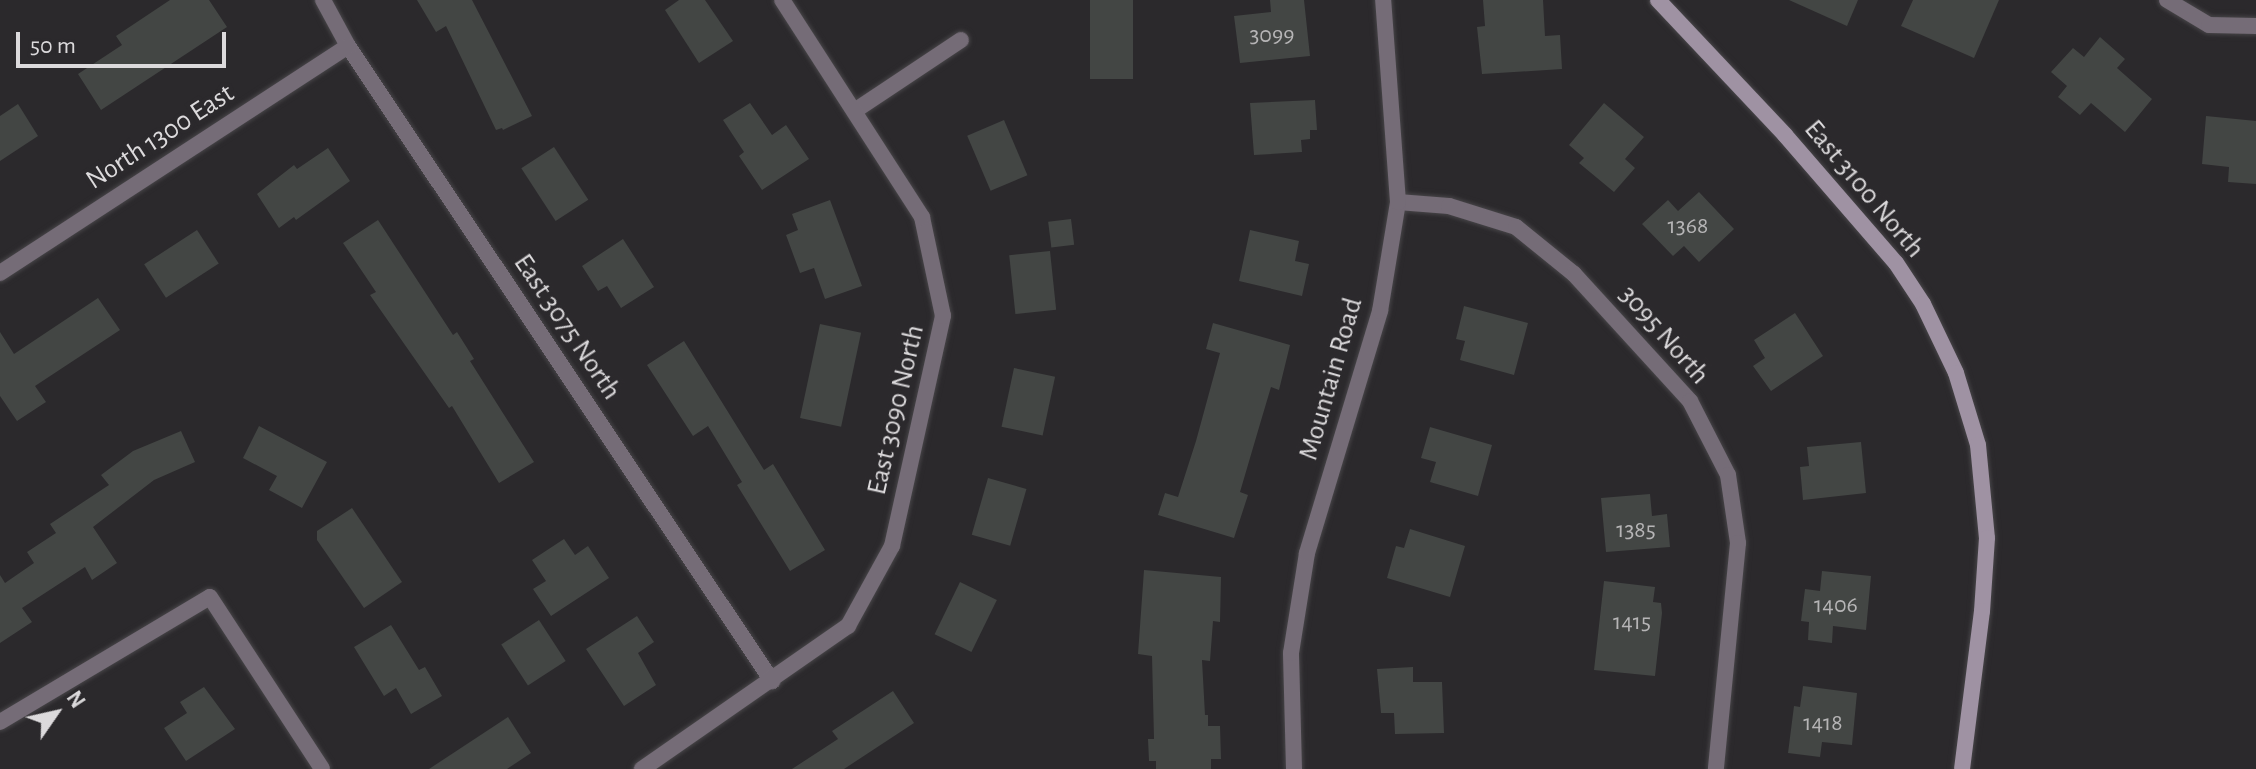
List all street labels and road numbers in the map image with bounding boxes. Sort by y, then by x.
street label: North 1300 East [80,77,240,197]
street label: East 3100 North [1797,113,1931,265]
street label: East 3075 North [506,248,628,406]
street label: 3095 North [1612,279,1716,391]
street label: Mountain Road [1292,294,1370,464]
street label: East 3090 North [860,322,932,498]

